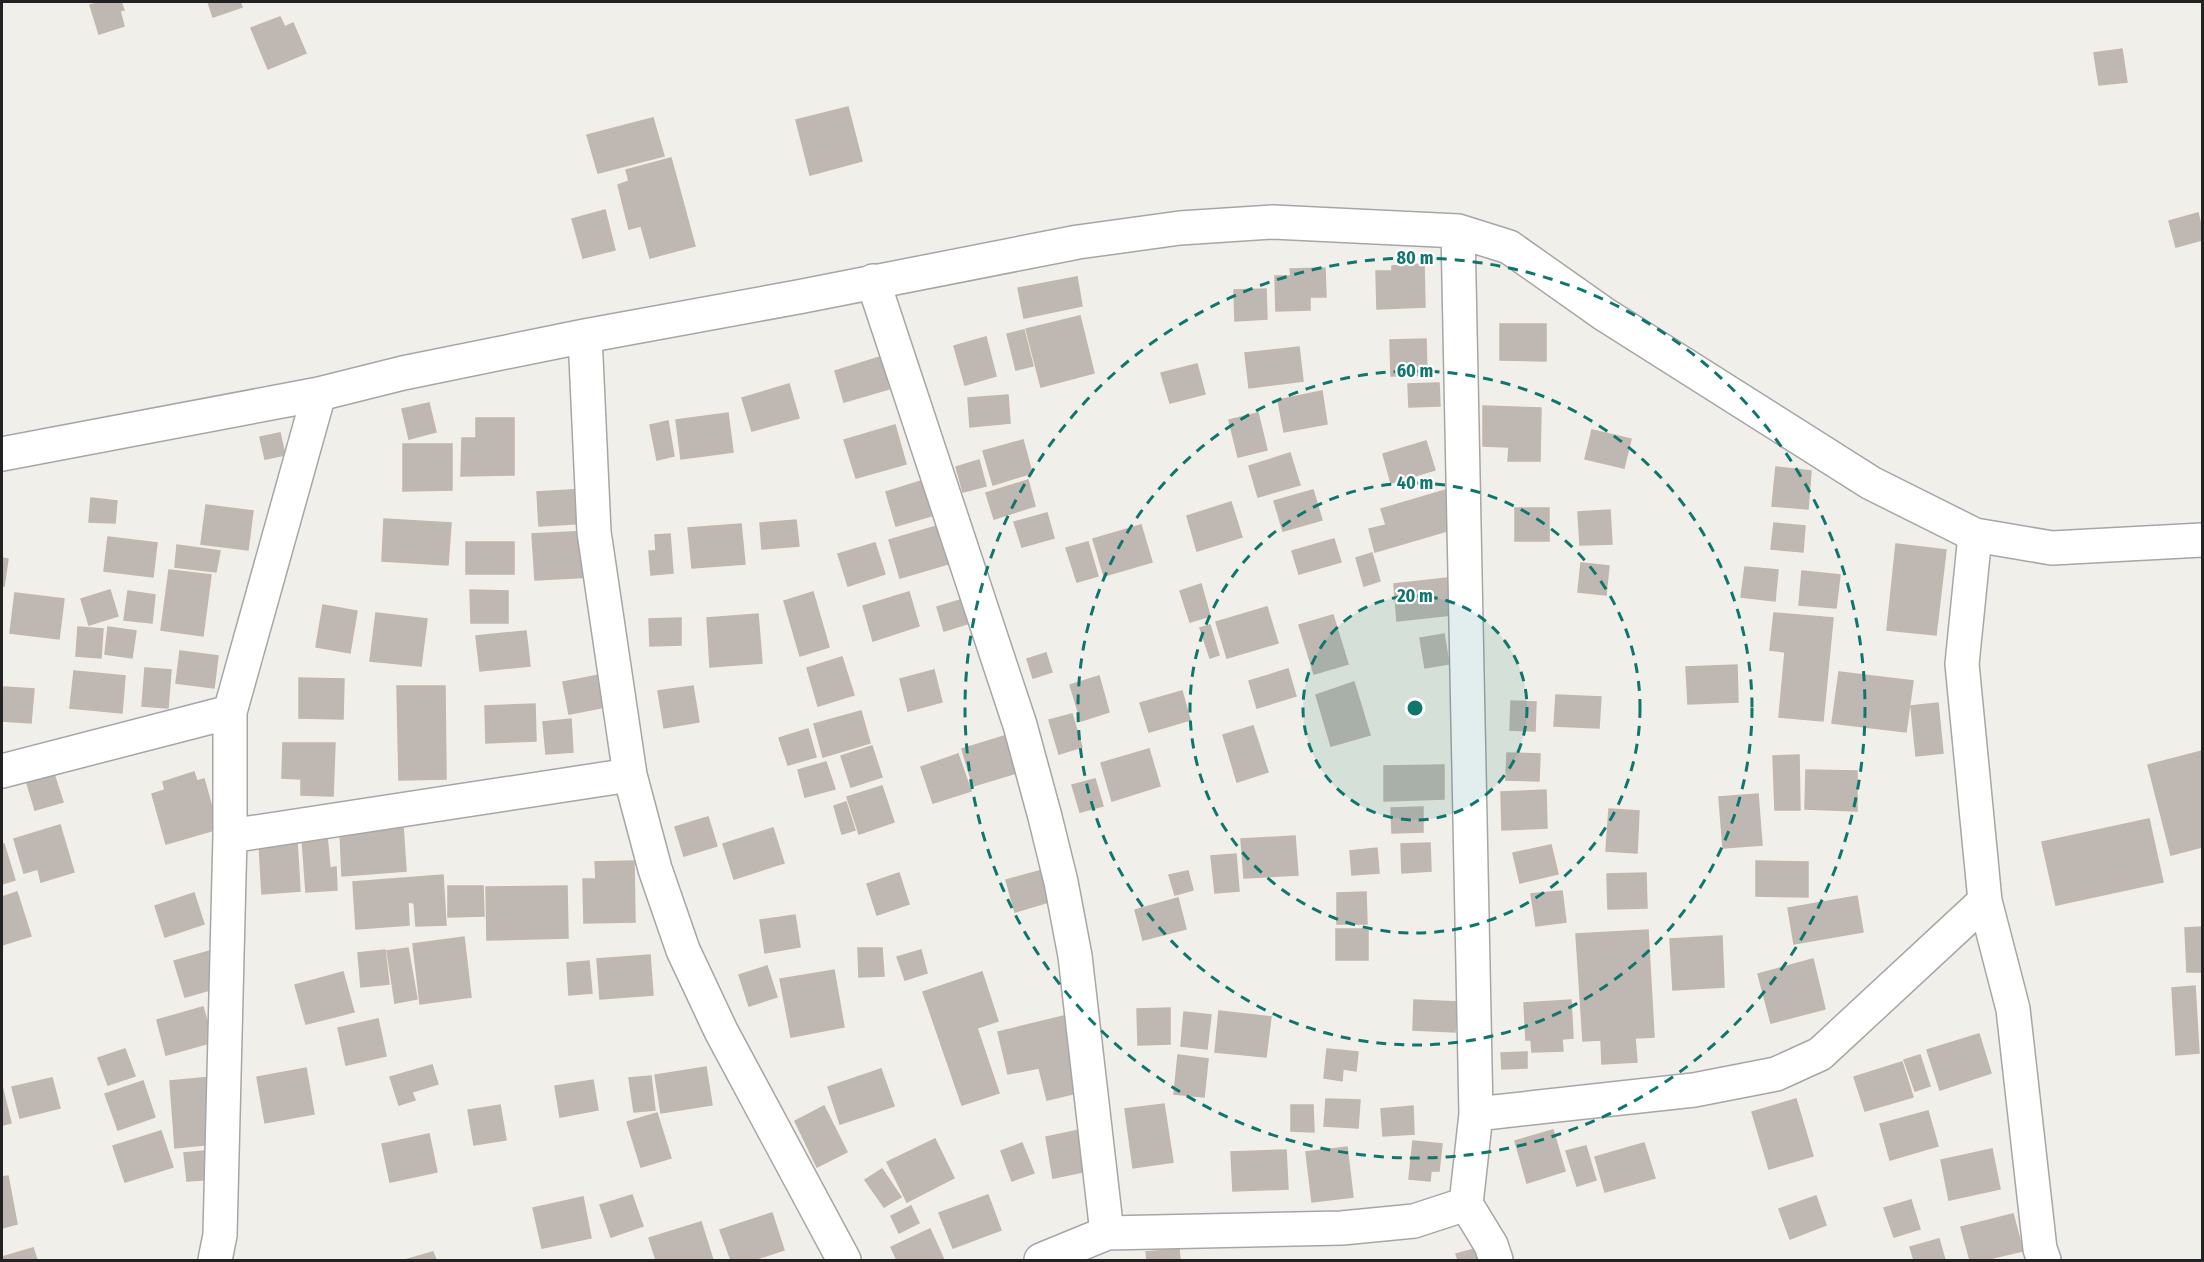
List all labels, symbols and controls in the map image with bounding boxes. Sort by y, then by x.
text: 80 m [1397,247,1433,269]
text: 60 m [1397,360,1433,382]
text: 40 m [1397,472,1433,494]
text: 20 m [1396,585,1433,607]
centre of rings [1405,698,1425,718]

